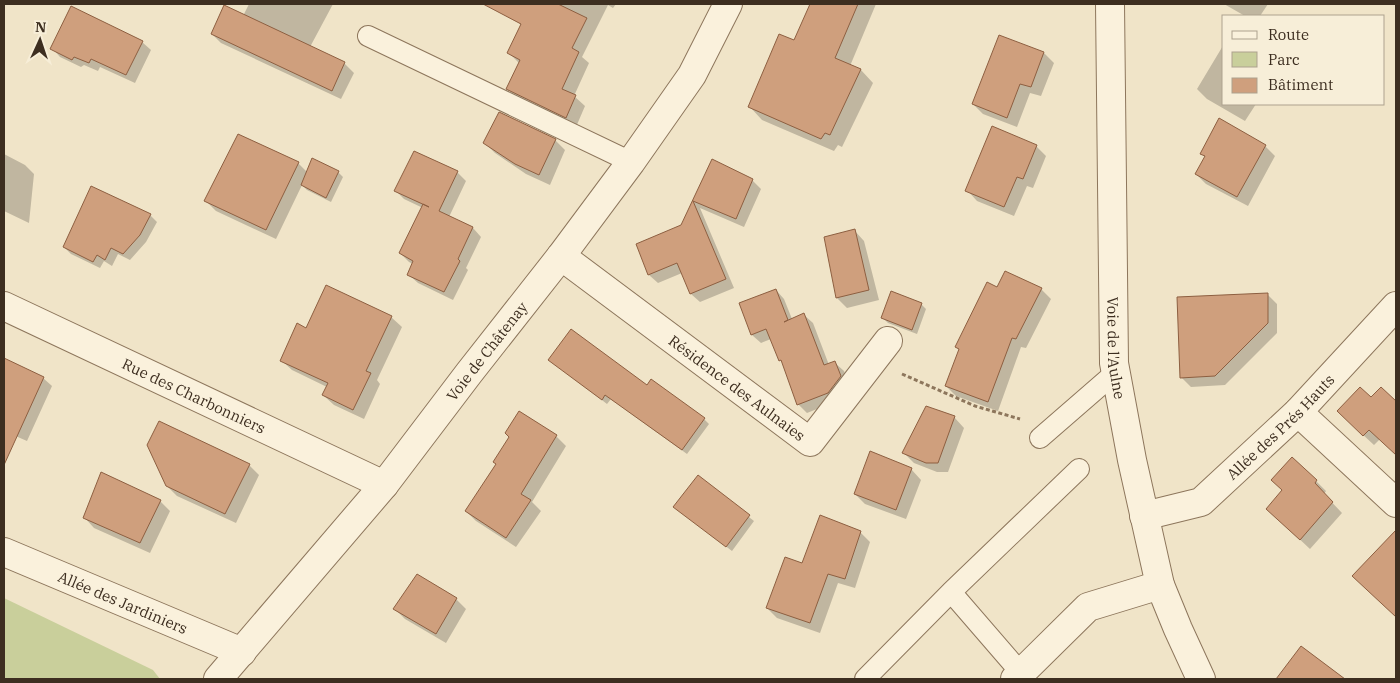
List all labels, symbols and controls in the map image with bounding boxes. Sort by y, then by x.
north arrow [15,15,65,65]
legend [1222,15,1385,105]
text: N [35,18,47,36]
text: Route [1268,25,1309,44]
text: Parc [1268,50,1300,69]
text: Bâtiment [1268,75,1333,94]
street label: Voie de l'Aulne [1104,296,1130,400]
street label: Voie de Châtenay [442,298,531,404]
street label: Résidence des Aulnaies [665,331,809,445]
street label: Rue des Charbonniers [119,354,269,437]
street label: Allée des Prés Hauts [1222,370,1338,483]
street label: Allée des Jardiniers [55,566,190,638]

